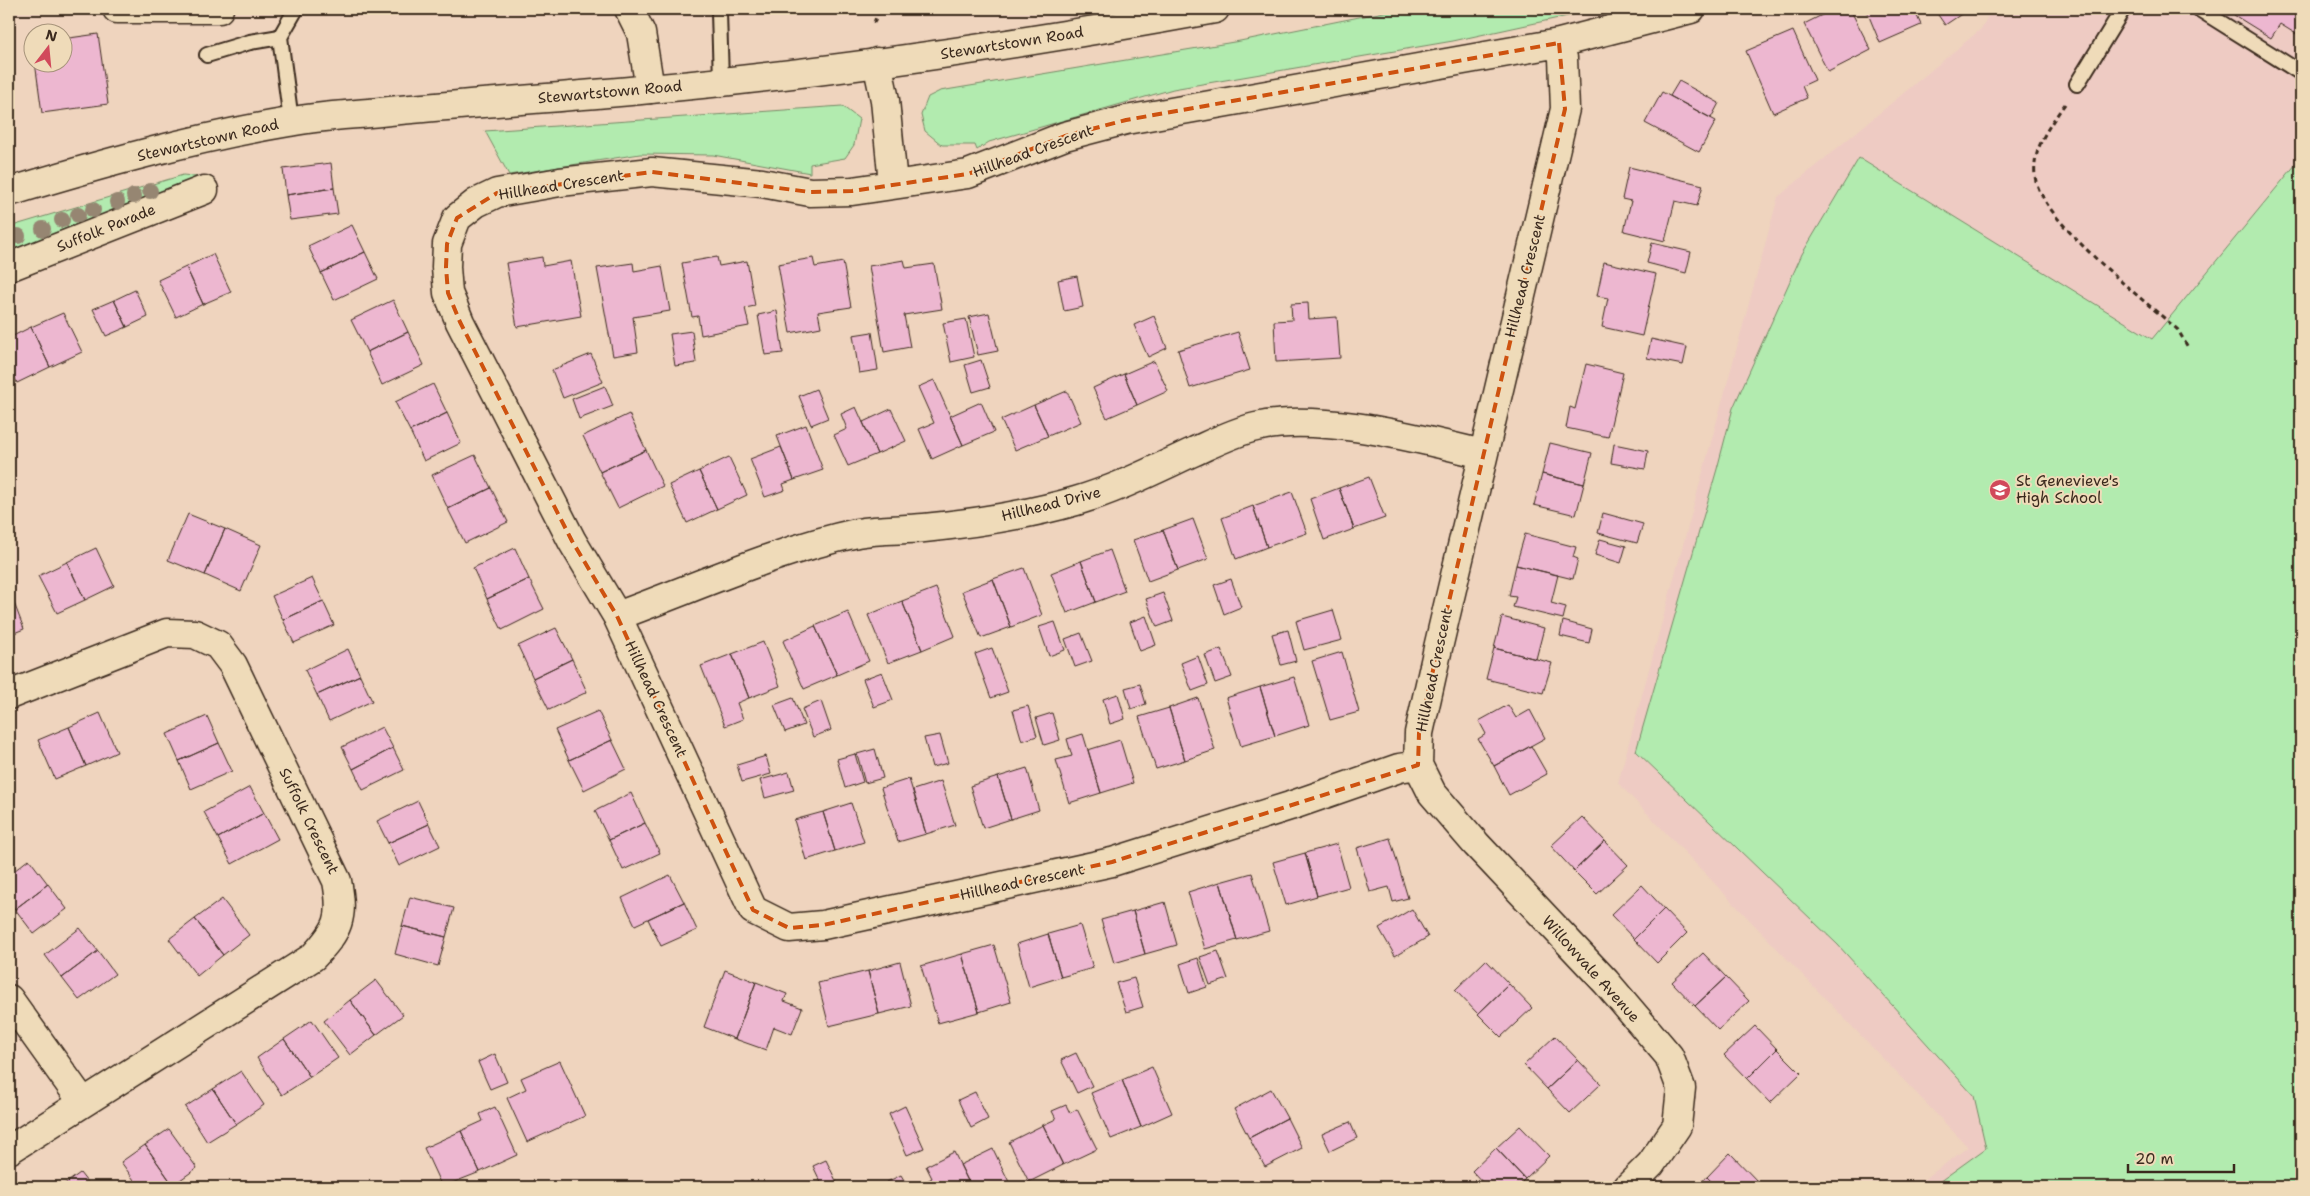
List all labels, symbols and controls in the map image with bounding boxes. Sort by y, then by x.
north arrow [22,22,72,72]
street label: Stewartstown Road [939,22,1086,64]
text: N [44,25,59,46]
street label: Stewartstown Road [537,76,683,108]
street label: Stewartstown Road [135,114,281,166]
street label: Hillhead Crescent [970,120,1096,182]
street label: Hillhead Crescent [497,165,625,205]
street label: Suffolk Parade [54,199,158,257]
street label: Hillhead Crescent [1500,212,1550,340]
place label: St Genevieve's High School [2016,471,2119,508]
school or university icon: St Genevieve's High School [1988,478,2012,502]
street label: Hillhead Drive [999,482,1103,526]
street label: Hillhead Crescent [1411,606,1457,734]
street label: Hillhead Crescent [620,637,692,761]
street label: Suffolk Crescent [275,764,343,878]
street label: Hillhead Crescent [958,859,1086,905]
street label: Willowvale Avenue [1538,911,1644,1027]
scale bar [2128,1141,2234,1173]
text: 20 m [2135,1149,2174,1169]

